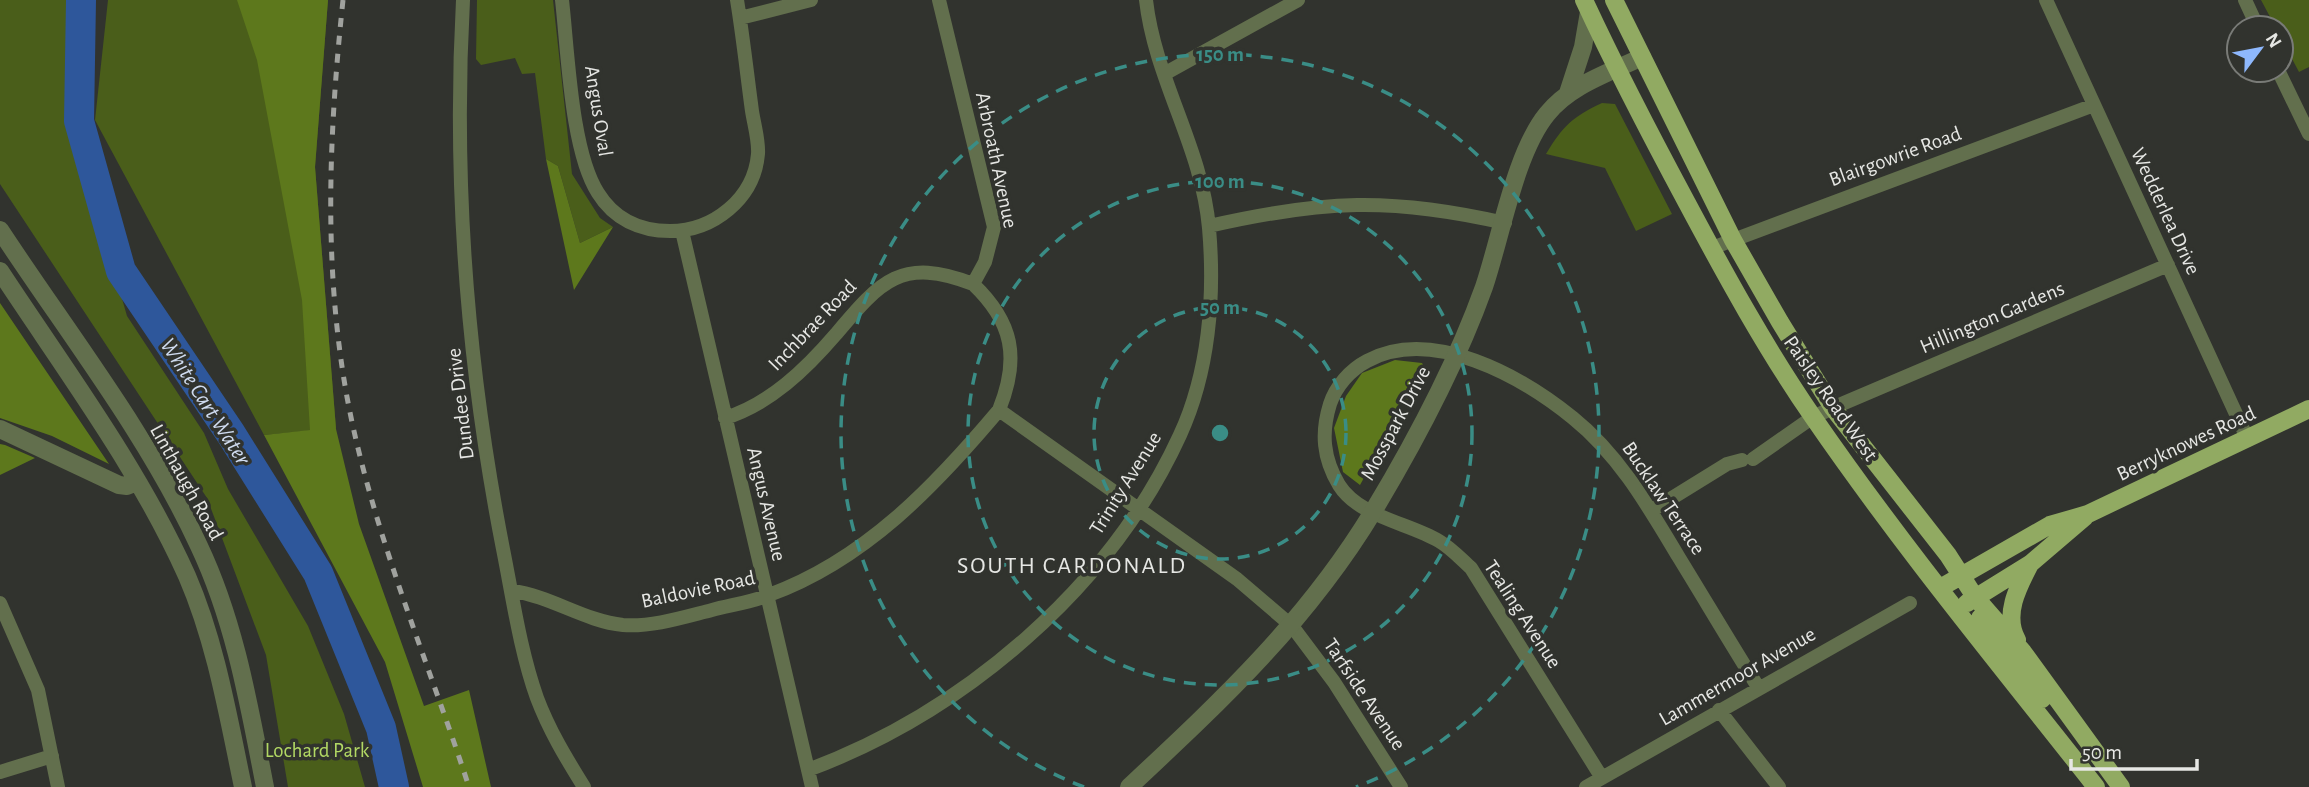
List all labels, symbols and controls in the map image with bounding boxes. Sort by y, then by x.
north arrow [2225,14,2295,84]
text: N [2262,30,2285,51]
text: 150 m [1196,44,1244,65]
street label: Angus Oval [581,64,616,158]
street label: Arbroath Avenue [972,90,1021,230]
street label: Blairgowrie Road [1826,123,1964,190]
street label: Wedderlea Drive [2127,144,2204,278]
text: 100 m [1195,171,1245,192]
street label: Inchbrae Road [764,276,861,375]
street label: Hillington Gardens [1917,278,2067,357]
text: 50 m [1200,297,1240,318]
street label: Paisley Road West [1780,332,1882,465]
water label: White Cart Water [155,334,254,470]
street label: Dundee Drive [443,347,478,461]
street label: Mosspark Drive [1357,363,1434,484]
street label: Berryknowes Road [2114,402,2259,485]
street label: Linthaugh Road [146,421,227,544]
centre of rings [1208,421,1232,445]
street label: Trinity Avenue [1085,428,1165,538]
street label: Bucklaw Terrace [1618,438,1709,559]
street label: Angus Avenue [743,445,790,563]
district label: SOUTH CARDONALD [957,554,1187,578]
street label: Tealing Avenue [1480,556,1565,672]
street label: Baldovie Road [639,567,757,612]
street label: Lammermoor Avenue [1655,623,1819,730]
street label: Tarfside Avenue [1320,635,1410,754]
scale bar [2071,728,2197,772]
park label: Lochard Park [265,740,370,761]
text: 50 m [2082,742,2122,763]

